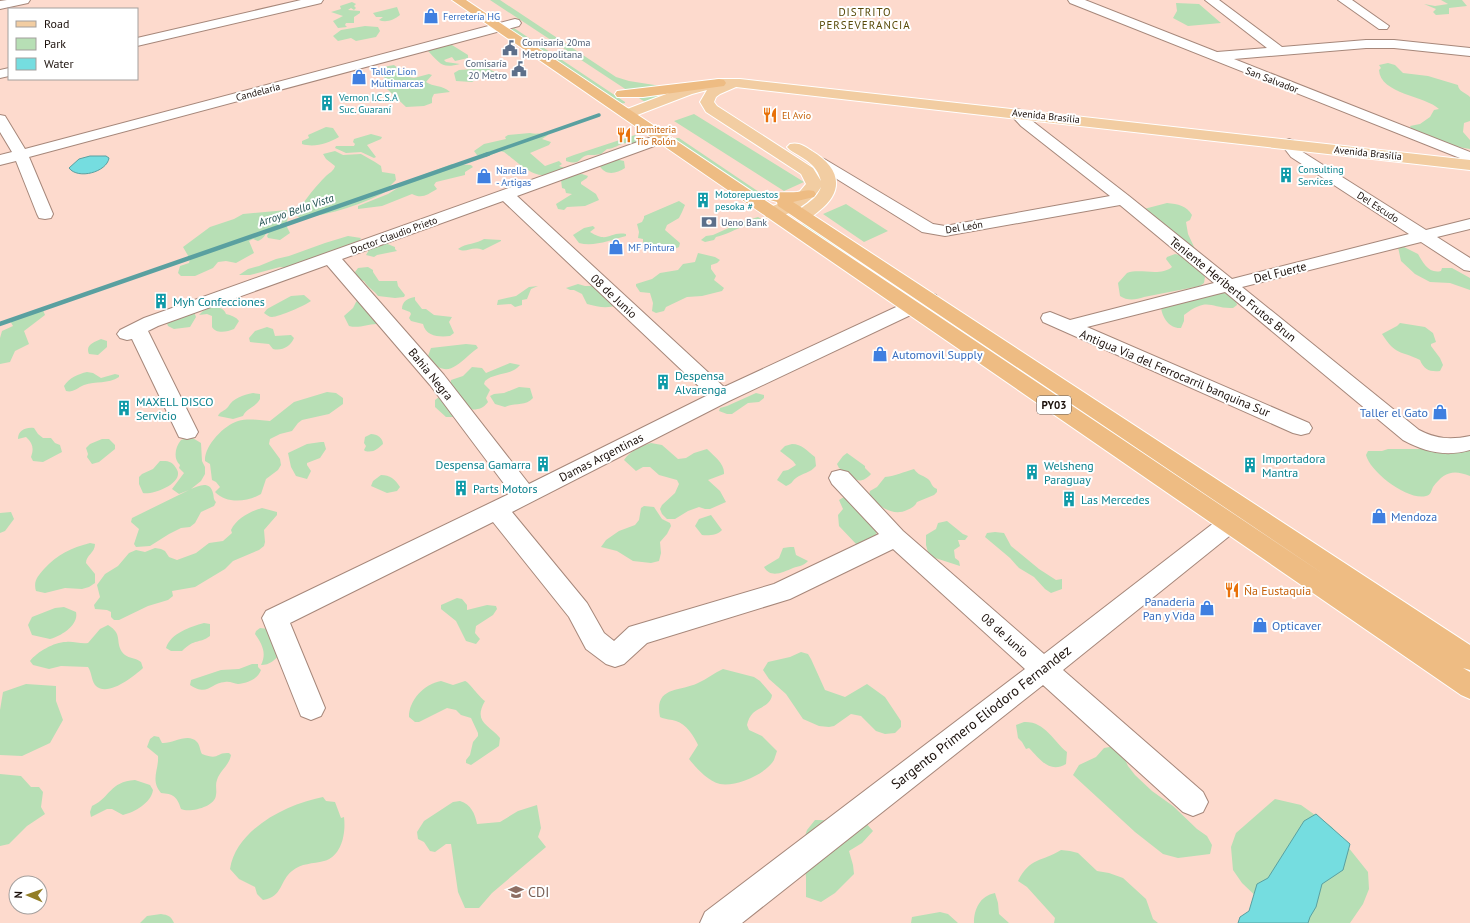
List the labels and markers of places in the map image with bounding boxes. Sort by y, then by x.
shop icon: Ferretería HG [422,7,440,25]
place label: Ferretería HG [443,10,500,23]
place label: Comisaría 20ma Metropolitana [522,36,590,61]
public building icon: Comisaría 20ma Metropolitana [501,39,519,57]
place label: Comisaría 20 Metro [465,57,507,82]
public building icon: Comisaría 20 Metro [510,60,528,78]
place label: Taller Lion Multimarcas [371,65,423,90]
shop icon: Taller Lion Multimarcas [350,68,368,86]
place label: Vernon I.C.S.A Suc. Guaraní [338,91,398,116]
building icon: Vernon I.C.S.A Suc. Guaraní [318,94,336,112]
restaurant icon: El Avio [761,106,779,124]
place label: El Avio [782,109,811,122]
place label: Lomiteria Tío Rolón [636,123,676,148]
restaurant icon: Lomiteria Tío Rolón [615,126,633,144]
place label: Consulting Services [1298,163,1344,188]
place label: Narella - Artigas [496,164,531,189]
building icon: Consulting Services [1277,166,1295,184]
shop icon: Narella - Artigas [475,167,493,185]
place label: Motorepuestos pesoka # [715,188,778,213]
building icon: Motorepuestos pesoka # [694,191,712,209]
bank icon: Ueno Bank [700,213,718,231]
place label: Ueno Bank [721,216,767,229]
shop icon: MF Pintura [607,238,625,256]
place label: MF Pintura [628,241,675,254]
building icon: Myh Confecciones [152,292,170,310]
place label: Myh Confecciones [173,294,265,309]
shop icon: Automovil Supply [871,345,889,363]
place label: Automovil Supply [892,347,983,362]
place label: Despensa Alvarenga [675,368,726,397]
building icon: Despensa Alvarenga [654,373,672,391]
place label: MAXELL DISCO Servicio [136,394,214,423]
building icon: MAXELL DISCO Servicio [115,399,133,417]
shop icon: Taller el Gato [1431,403,1449,421]
place label: Taller el Gato [1360,405,1428,420]
place label: Importadora Mantra [1262,451,1326,480]
building icon: Despensa Gamarra [534,455,552,473]
building icon: Importadora Mantra [1241,456,1259,474]
place label: Despensa Gamarra [436,457,531,472]
place label: Welsheng Paraguay [1044,458,1094,487]
building icon: Welsheng Paraguay [1023,463,1041,481]
building icon: Parts Motors [452,479,470,497]
place label: Parts Motors [473,481,537,496]
building icon: Las Mercedes [1060,490,1078,508]
place label: Las Mercedes [1081,492,1150,507]
shop icon: Mendoza [1370,507,1388,525]
place label: Mendoza [1391,509,1437,524]
restaurant icon: Ña Eustaquia [1223,581,1241,599]
place label: Ña Eustaquia [1244,583,1311,598]
place label: Panaderia Pan y Vida [1143,594,1195,623]
shop icon: Panaderia Pan y Vida [1198,599,1216,617]
shop icon: Opticaver [1251,616,1269,634]
place label: Opticaver [1272,618,1321,633]
school or university icon: CDI [507,883,525,901]
place label: CDI [528,883,549,901]

